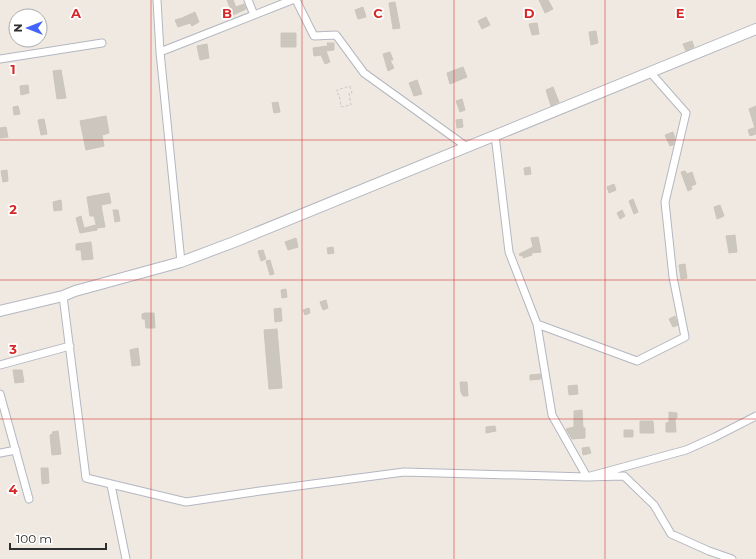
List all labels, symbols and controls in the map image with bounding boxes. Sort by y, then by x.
text: A [70,5,82,21]
text: B [222,5,232,21]
text: C [373,5,383,21]
text: D [524,5,535,21]
text: E [676,5,685,21]
north arrow [8,8,48,48]
text: N [11,24,25,32]
text: 1 [10,61,16,77]
text: 2 [9,201,17,217]
text: 3 [8,341,17,357]
text: 4 [9,481,18,497]
scale bar [10,525,106,551]
text: 100 m [16,531,52,546]

